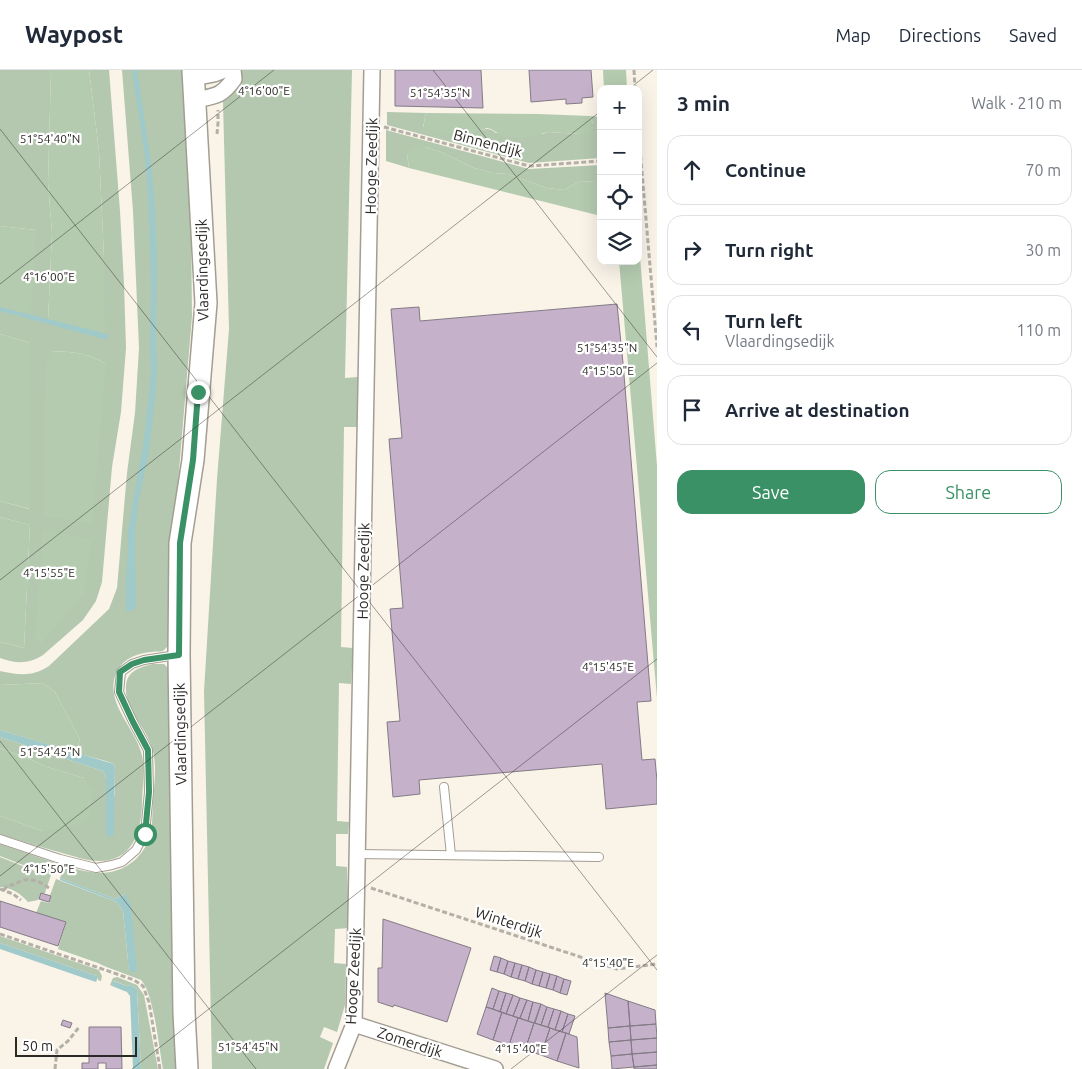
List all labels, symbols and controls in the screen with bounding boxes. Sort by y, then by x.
text: Waypost [25,21,123,48]
text: Map [835,25,871,45]
text: Directions [899,25,981,45]
text: Saved [1009,25,1057,45]
text: 4°16'00"E [238,84,290,97]
map controls [597,85,642,265]
button: + [597,85,642,130]
text: 51°54'35"N [410,86,470,99]
text: 3 min [677,91,730,115]
text: Walk · 210 m [971,94,1062,112]
street label: Hooge Zeedijk [362,117,380,215]
street label: Binnendijk [452,126,525,160]
button: − [597,130,642,175]
text: 51°54'40"N [20,132,80,145]
icon: ahead [678,156,706,184]
text: Continue [725,159,806,181]
text: 70 m [1025,161,1061,179]
button: locate [597,175,642,220]
street label: Vlaardingsedijk [193,218,211,321]
button: layers [597,220,642,265]
icon: right [678,236,706,264]
text: Turn right [725,239,813,261]
text: 30 m [1025,241,1061,259]
text: 4°16'00"E [23,270,75,283]
text: Turn left [725,310,803,332]
icon: left [678,316,706,344]
text: 110 m [1016,321,1061,339]
text: Vlaardingsedijk [725,332,834,350]
text: 51°54'35"N [577,341,637,354]
text: 4°15'50"E [582,364,634,377]
route end [187,381,210,404]
icon: arrive [678,396,706,424]
text: Arrive at destination [725,399,910,421]
button: Save [677,470,865,514]
button: Share [875,470,1062,514]
street label: Hooge Zeedijk [354,522,372,620]
text: 4°15'55"E [23,566,75,579]
text: 4°15'45"E [582,660,634,673]
street label: Vlaardingsedijk [171,682,189,785]
text: 51°54'45"N [20,745,80,758]
route start [134,823,157,846]
text: 4°15'50"E [23,862,75,875]
street label: Winterdijk [473,903,545,941]
street label: Hooge Zeedijk [342,927,364,1025]
text: 4°15'40"E [582,956,634,969]
street label: Zomerdijk [375,1023,445,1061]
scale bar [15,1034,138,1057]
text: 50 m [22,1038,53,1054]
text: 51°54'45"N [218,1040,278,1053]
text: 4°15'40"E [495,1042,547,1055]

